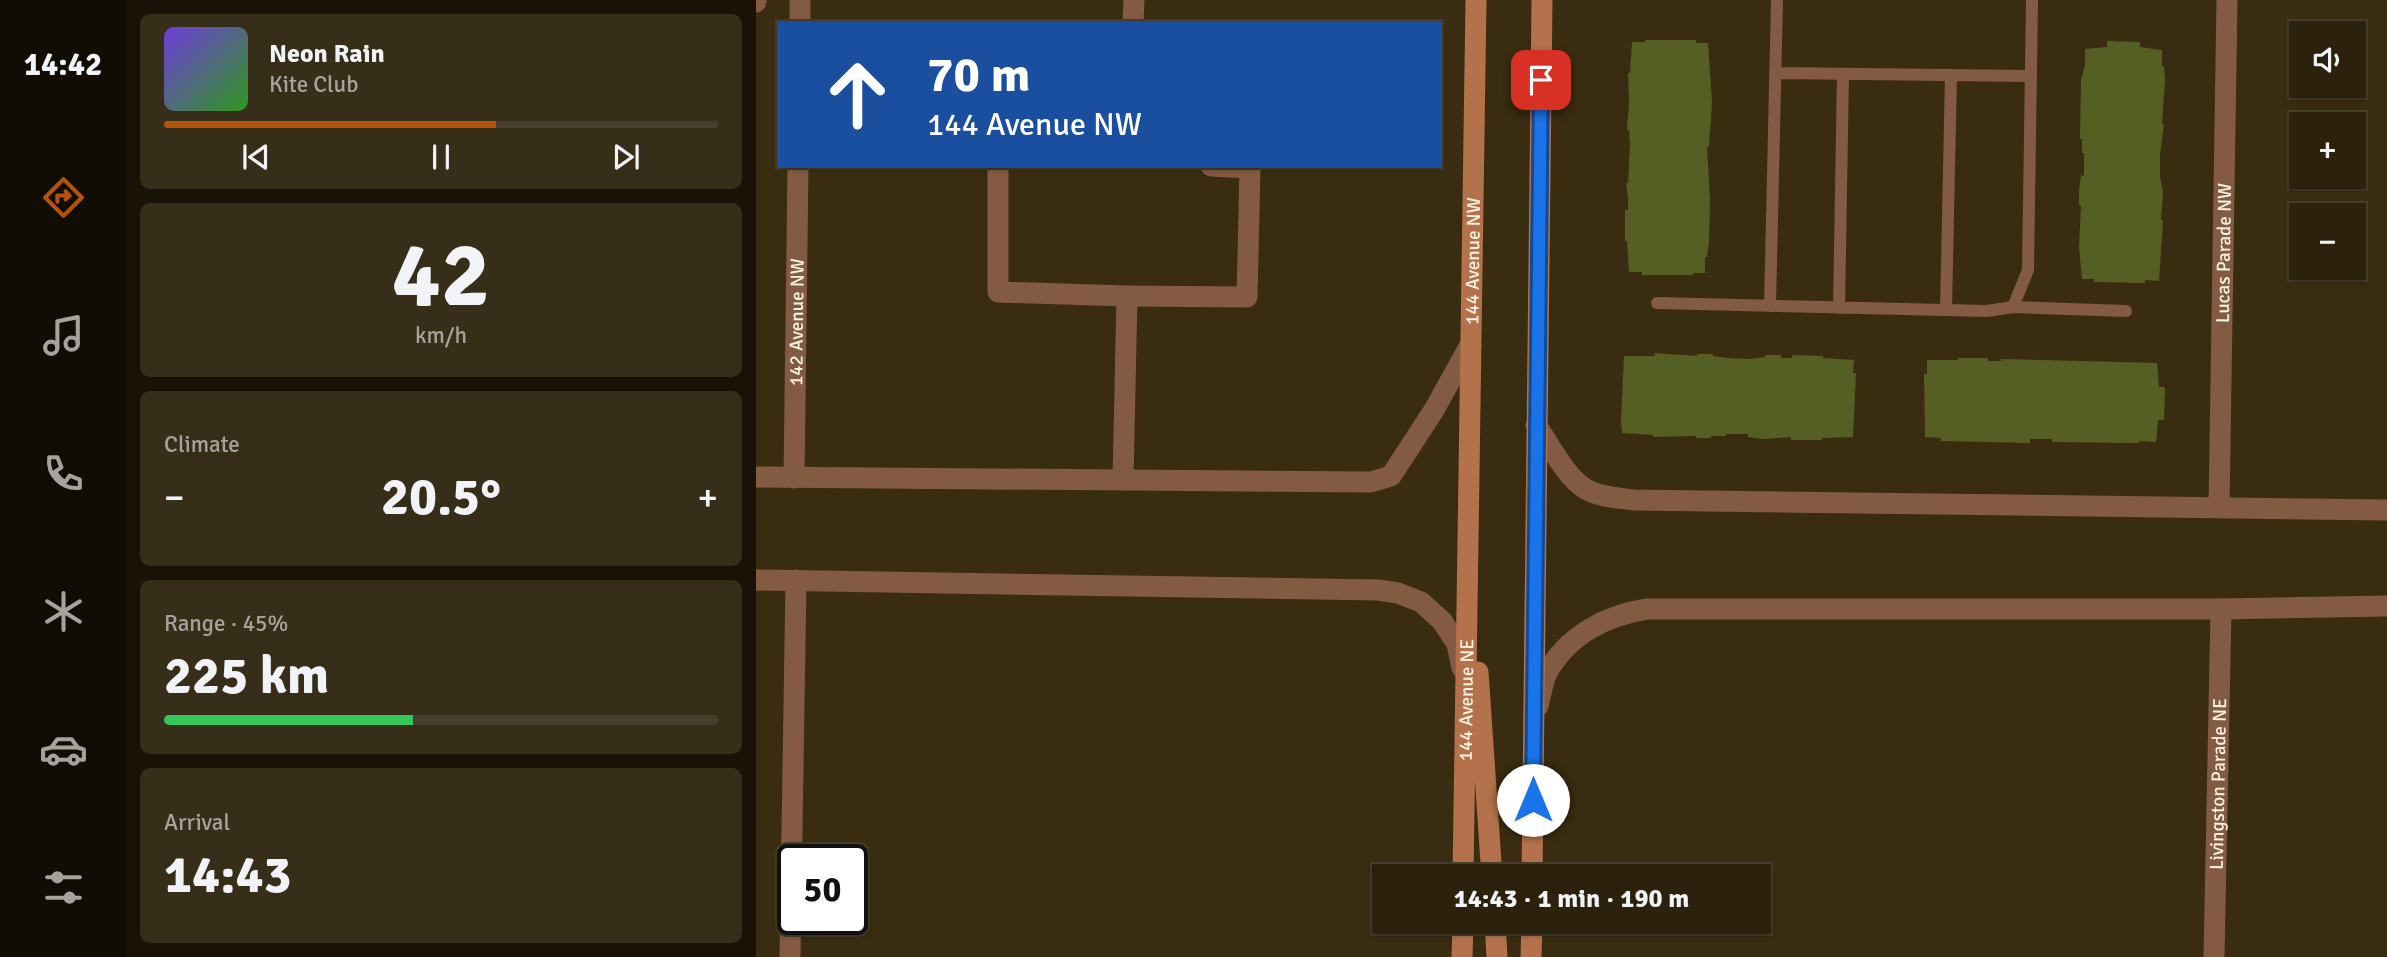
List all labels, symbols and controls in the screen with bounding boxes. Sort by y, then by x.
map controls [2289,21,2366,280]
button: sound [2289,21,2366,98]
text: Neon Rain [269,38,385,70]
text: 14:42 [24,45,102,84]
text: 70 m [927,45,1030,105]
icon: ahead [812,49,903,140]
pin [1511,50,1571,110]
icon: arrive [1522,61,1560,99]
text: Kite Club [269,70,358,99]
text: 144 Avenue NW [927,105,1142,144]
button: + [2289,112,2366,189]
icon: previous [237,138,275,176]
icon: pause [422,138,460,176]
icon: next [607,138,645,176]
icon: directions [39,173,88,222]
street label: Lucas Parade NW [2211,183,2237,323]
street label: 144 Avenue NW [1460,197,1486,325]
button: − [2289,203,2366,280]
text: 42 [392,219,490,332]
street label: 142 Avenue NW [784,258,810,386]
icon: music [39,311,88,360]
text: km/h [415,321,467,350]
text: Climate [164,430,240,459]
icon: phone [39,449,88,498]
text: 20.5° [381,465,501,529]
text: − [164,474,185,521]
text: + [697,474,718,521]
icon: climate [39,587,88,636]
text: Range · 45% [164,609,288,638]
street label: 144 Avenue NE [1454,639,1480,761]
text: 225 km [164,644,329,708]
street label: Livingston Parade NE [2205,698,2232,870]
icon: car [39,725,88,774]
position arrow [1496,763,1570,837]
text: Arrival [164,808,230,837]
text: 14:43 [164,843,292,907]
speed limit sign: 50 [777,844,868,935]
icon: filters [39,863,88,912]
text: 14:43 · 1 min · 190 m [1454,883,1689,915]

